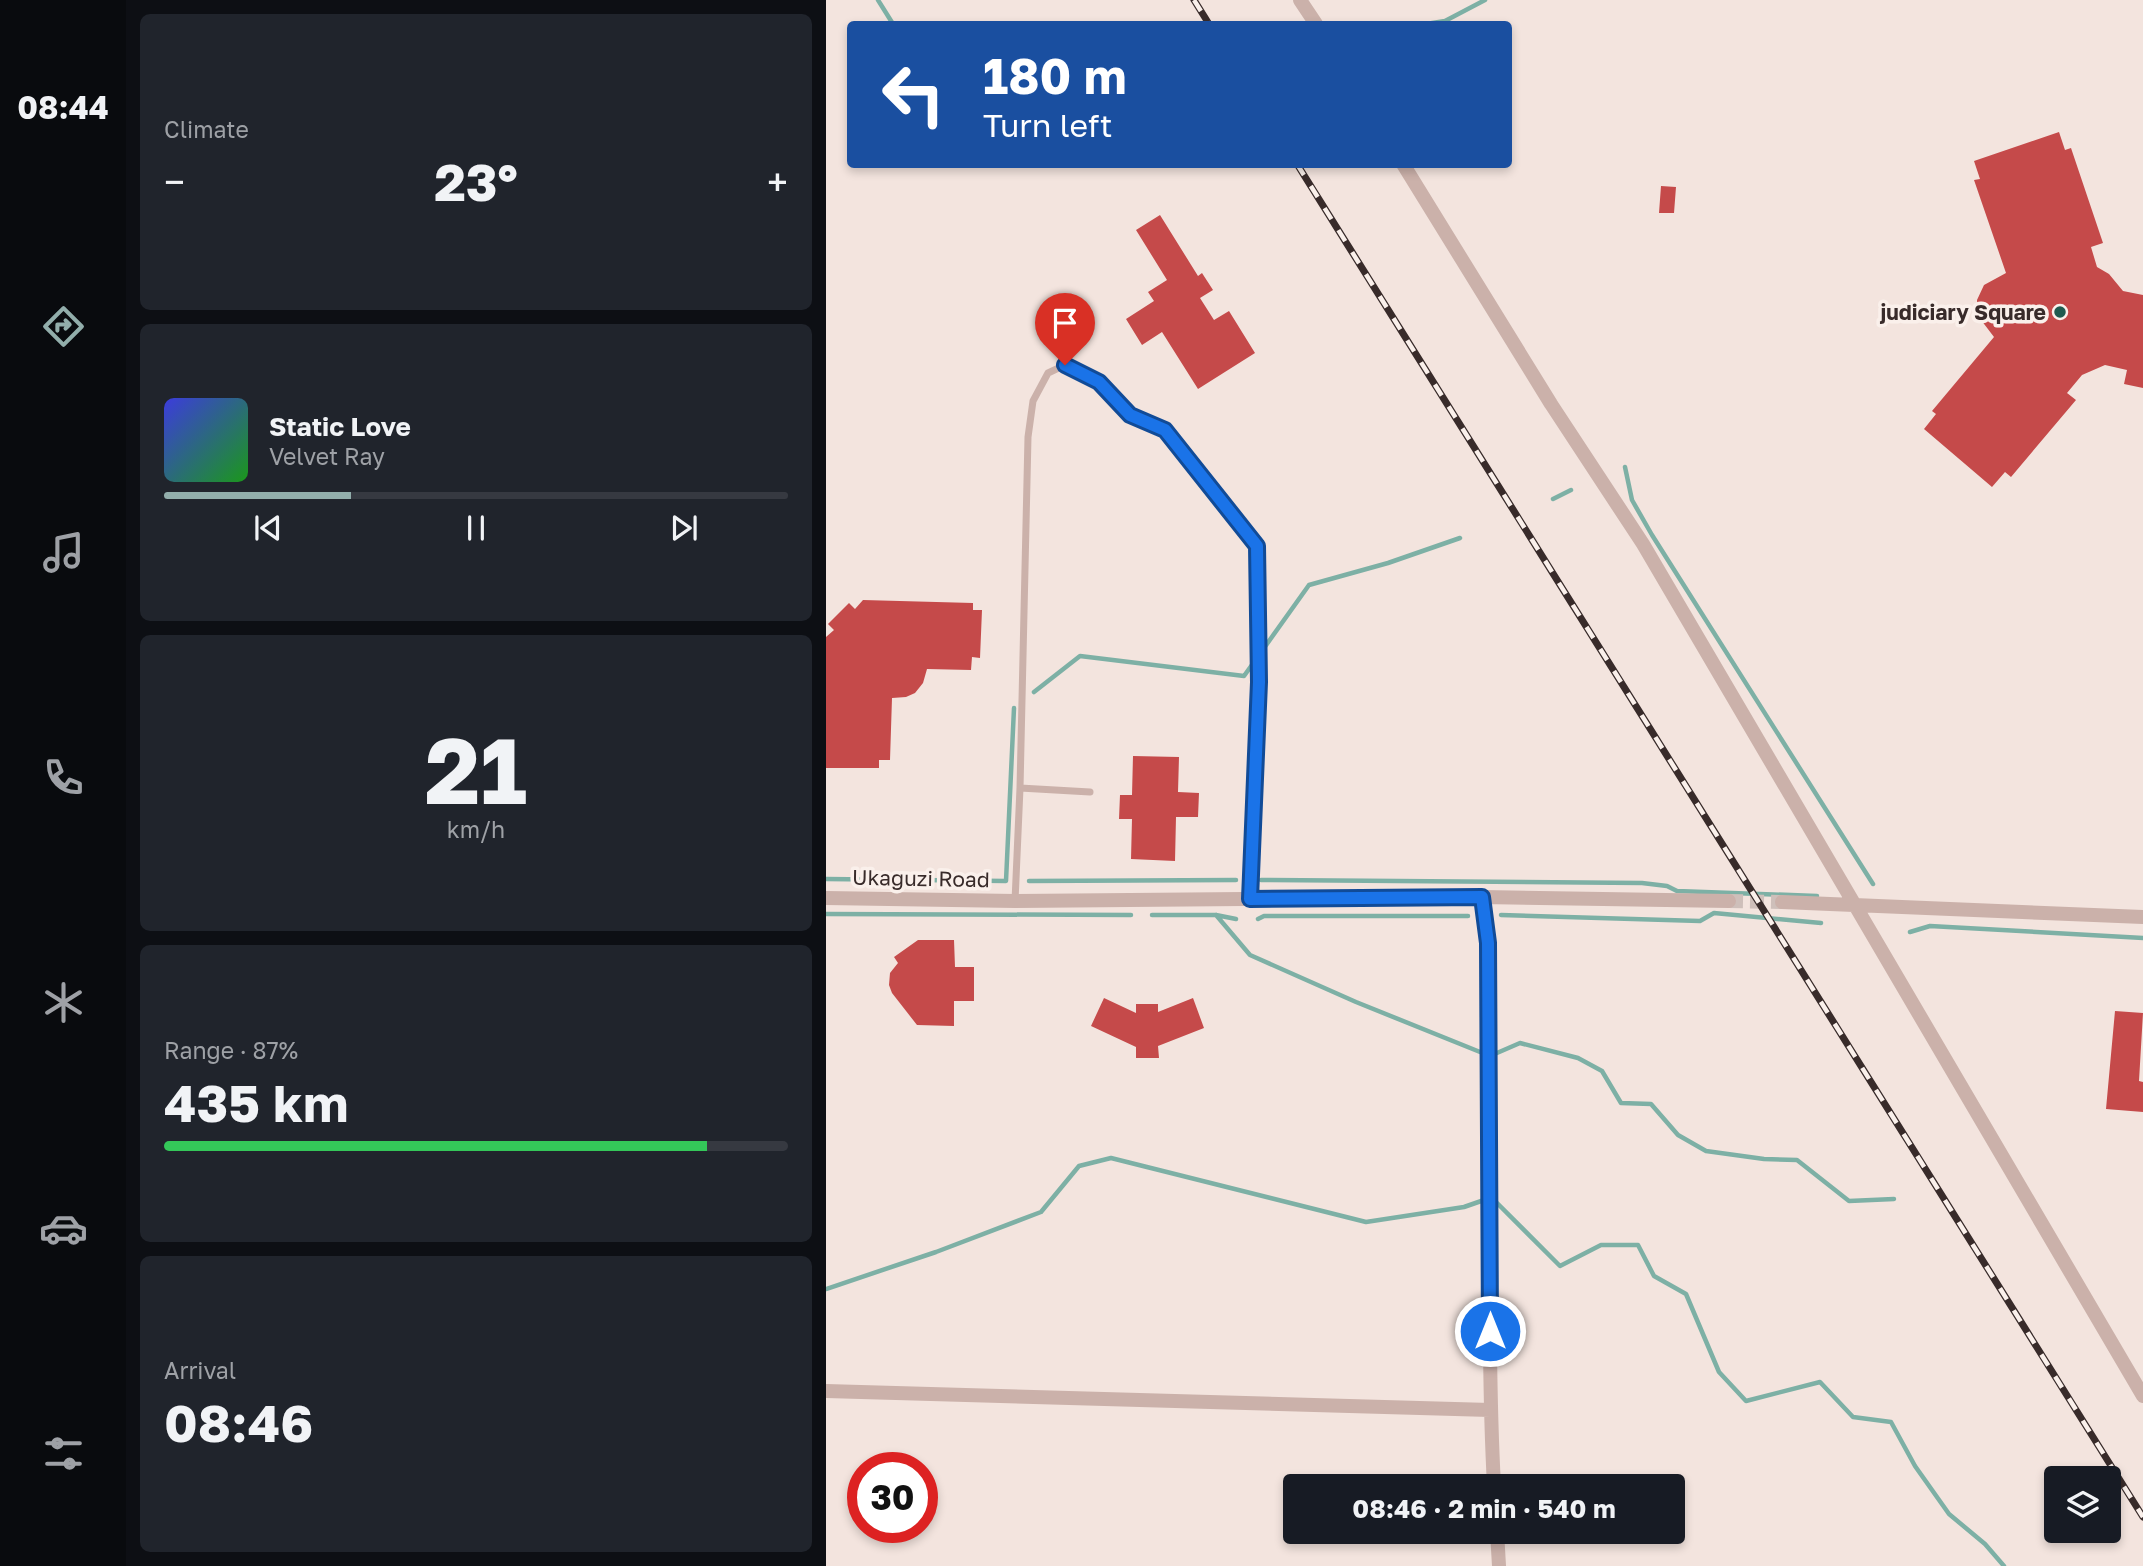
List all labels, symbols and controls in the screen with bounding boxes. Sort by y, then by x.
text: 180 m [983,46,1127,105]
icon: left [868,49,959,140]
text: 08:44 [17,88,109,126]
text: Turn left [983,106,1112,144]
text: Climate [164,115,249,143]
text: 23° [434,150,518,212]
text: − [164,159,185,204]
text: + [767,159,788,204]
pin [1035,293,1095,365]
place label: judiciary Square [1880,299,2046,325]
icon: directions [39,302,88,351]
icon: arrive [1046,304,1084,342]
marker: judiciary Square [2052,304,2068,320]
text: Static Love [269,411,411,442]
text: Velvet Ray [269,442,385,470]
icon: previous [249,509,287,547]
icon: pause [457,509,495,547]
icon: next [665,509,703,547]
icon: music [39,528,88,577]
text: 21 [425,715,527,824]
icon: phone [39,753,88,802]
text: km/h [447,815,505,843]
street label: Ukaguzi Road [852,864,990,892]
icon: climate [39,978,88,1027]
text: Range · 87% [164,1036,298,1064]
text: 435 km [164,1071,349,1133]
icon: car [39,1204,88,1253]
position arrow [1453,1294,1527,1368]
text: Arrival [164,1356,236,1384]
text: 08:46 [164,1391,313,1453]
icon: filters [39,1429,88,1478]
speed limit sign: 30 [847,1452,938,1543]
map controls [2044,1466,2121,1543]
button: layers [2044,1466,2121,1543]
text: 08:46 · 2 min · 540 m [1352,1493,1616,1524]

